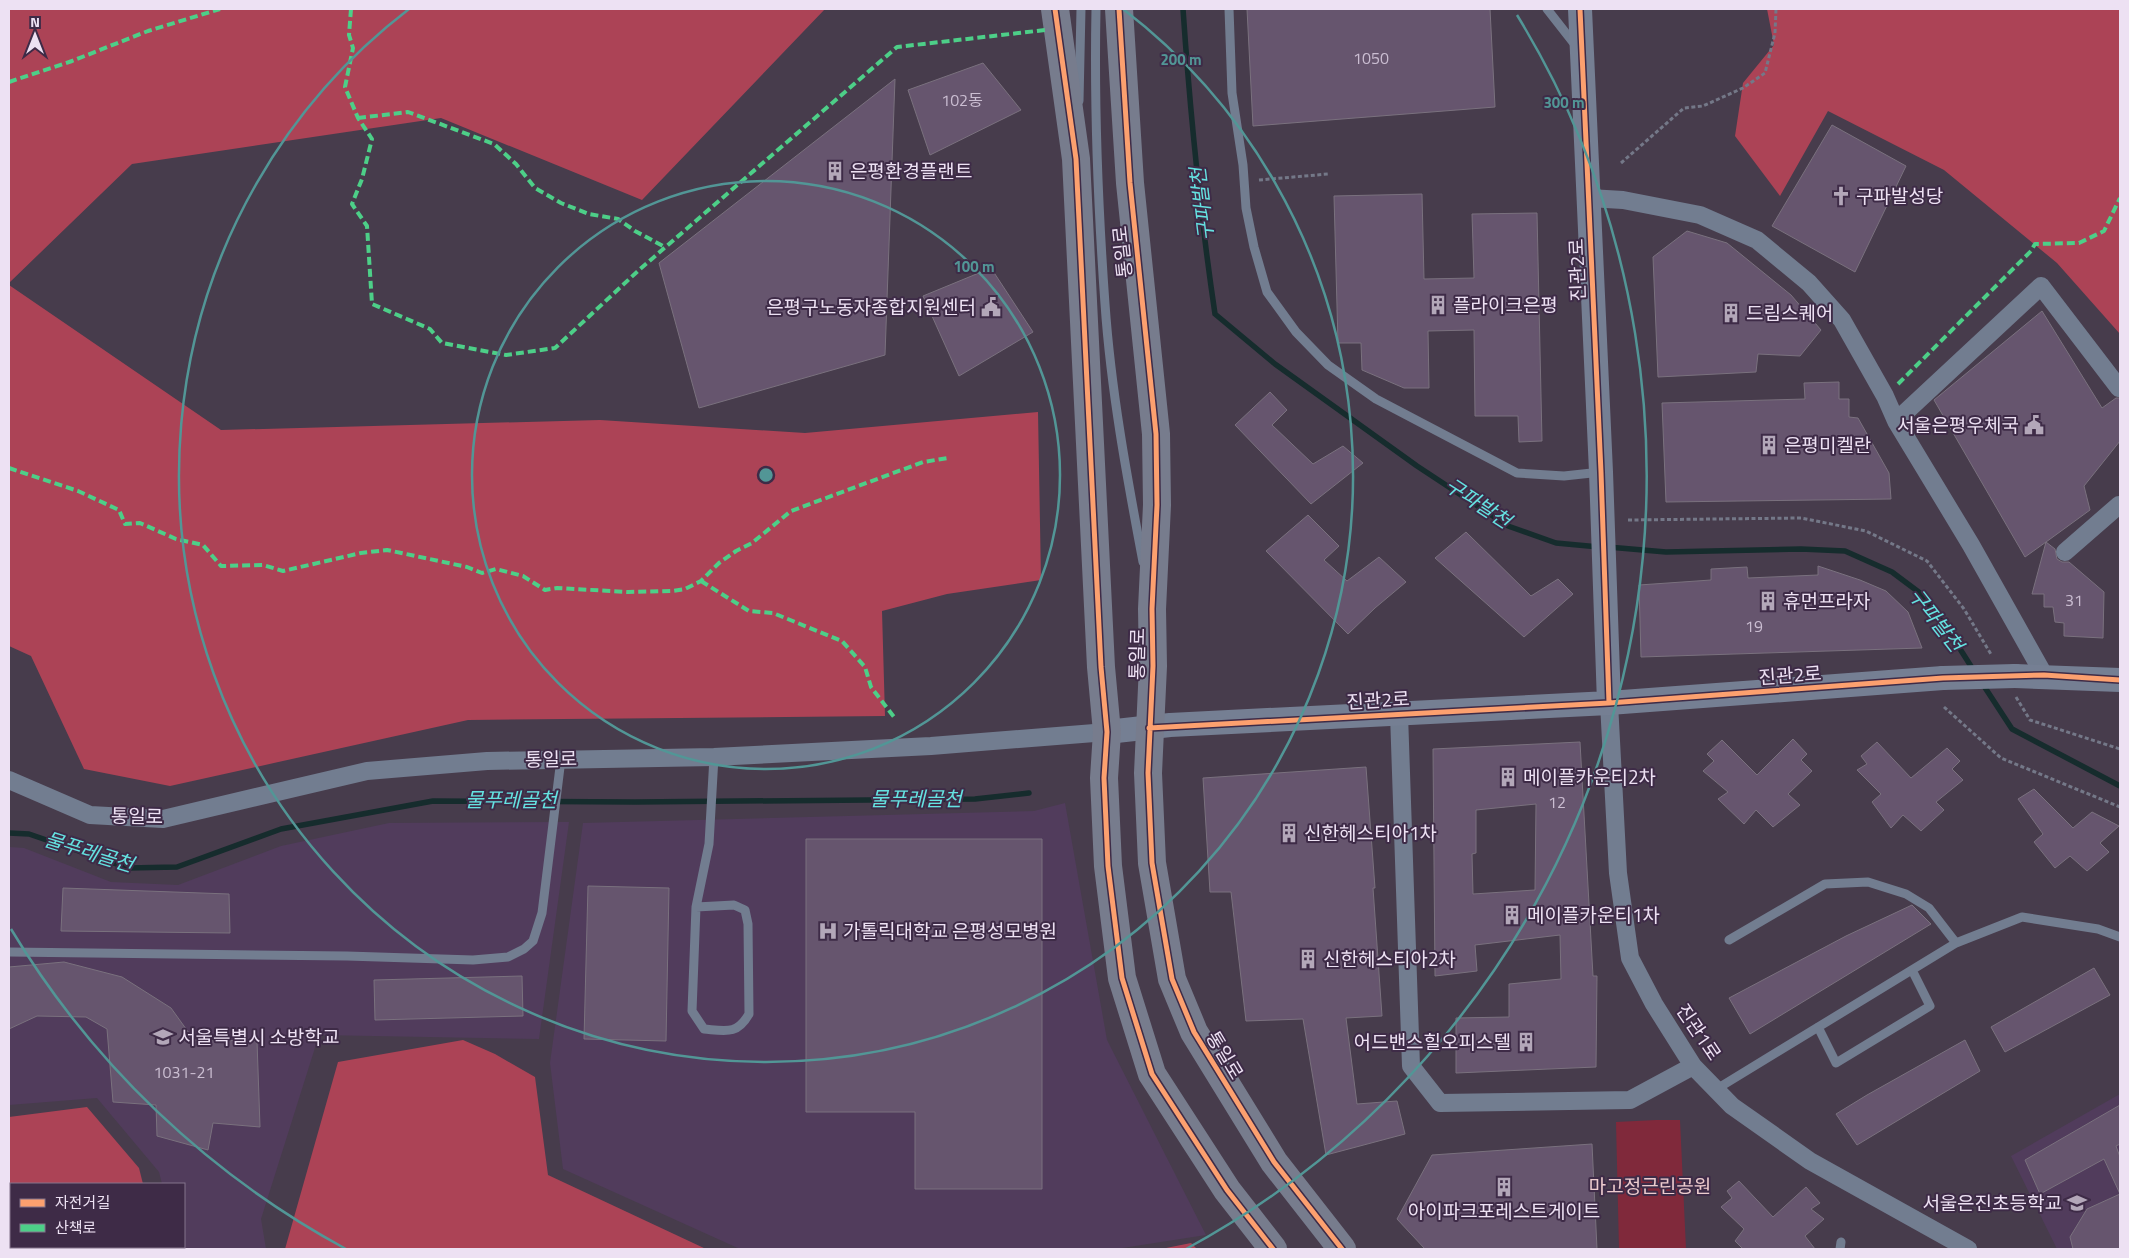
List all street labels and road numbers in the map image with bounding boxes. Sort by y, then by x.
street label: 통일로 [1104,224,1139,280]
street label: 진관2로 [1561,238,1592,302]
street label: 통일로 [1122,628,1151,680]
street label: 진관2로 [1757,658,1822,691]
street label: 진관2로 [1346,683,1410,716]
street label: 통일로 [525,744,577,773]
street label: 통일로 [111,801,163,830]
street label: 진관1로 [1670,997,1729,1066]
street label: 통일로 [1199,1025,1251,1085]

